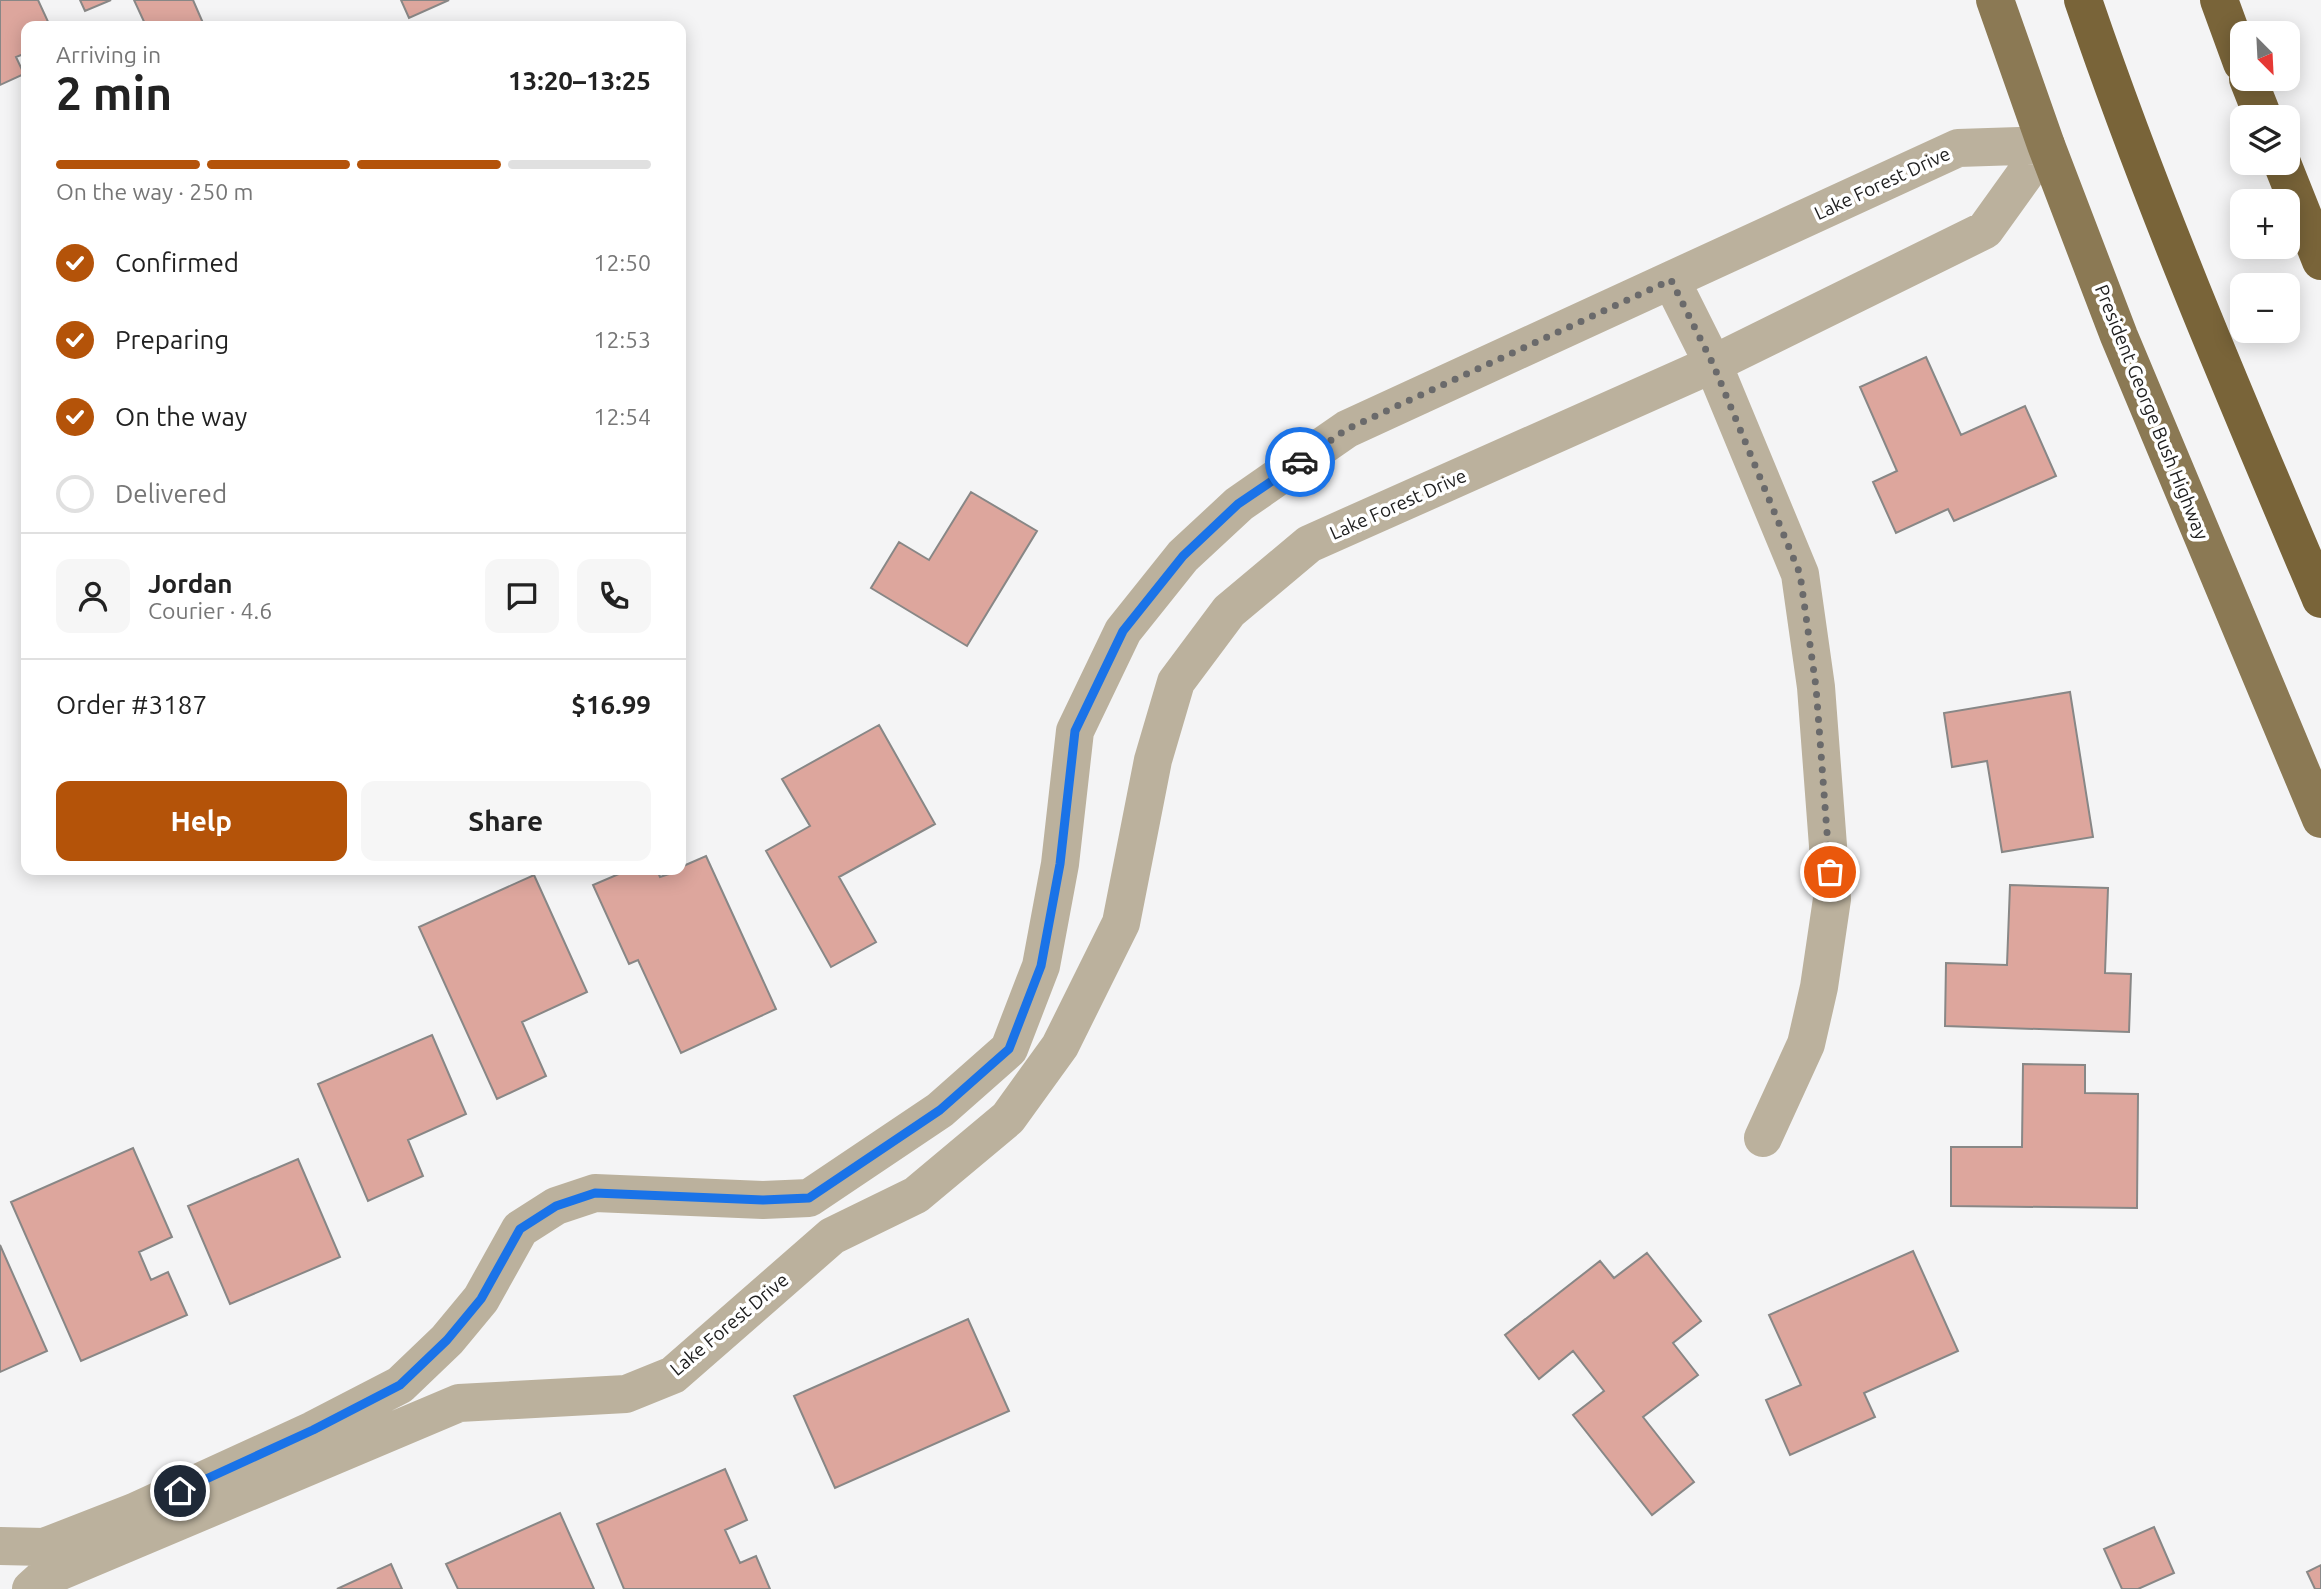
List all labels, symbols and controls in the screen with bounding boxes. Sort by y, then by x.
north arrow [2230,21,2300,91]
map controls [2230,21,2300,343]
text: Arriving in [56,42,161,67]
text: 13:20–13:25 [508,66,651,95]
text: 2 min [56,67,172,119]
button: layers [2230,105,2300,175]
street label: Lake Forest Drive [1811,142,1953,224]
text: On the way · 250 m [56,179,253,204]
button: + [2230,189,2300,259]
icon: check [56,244,94,282]
text: Confirmed [115,248,239,277]
text: 12:50 [593,250,651,275]
button: − [2230,273,2300,343]
street label: President George Bush Highway [2091,281,2213,543]
icon: check [56,321,94,359]
text: Preparing [115,325,229,354]
text: 12:53 [593,327,651,352]
icon: check [56,398,94,436]
text: On the way [115,402,247,431]
text: 12:54 [593,404,651,429]
courier [1265,427,1335,497]
icon: car [1281,443,1319,481]
street label: Lake Forest Drive [1326,464,1470,544]
text: Delivered [115,479,227,508]
button: person [56,559,130,633]
button: chat [485,559,559,633]
button: phone [577,559,651,633]
text: Jordan [148,569,233,598]
text: Courier · 4.6 [148,598,272,623]
text: Order #3187 [56,690,207,719]
text: $16.99 [571,690,651,719]
button: Help [56,781,347,861]
button: Share [361,781,651,861]
pin [1800,842,1860,902]
icon: bag [1811,853,1849,891]
street label: Lake Forest Drive [666,1268,792,1380]
pin [150,1461,210,1521]
icon: home [161,1472,199,1510]

